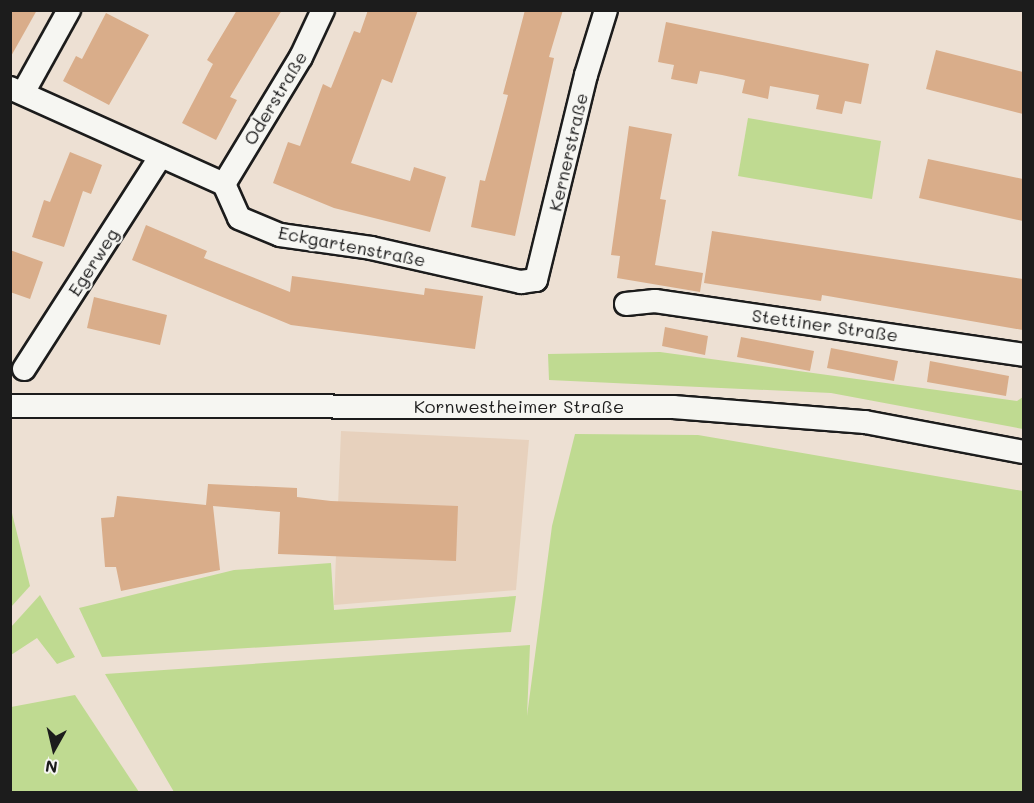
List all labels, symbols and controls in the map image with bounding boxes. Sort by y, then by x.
street label: Oderstraße [239,47,311,149]
street label: Kernerstraße [544,91,592,213]
street label: Eckgartenstraße [276,221,428,271]
street label: Egerweg [63,224,123,300]
street label: Stettiner Straße [751,304,899,346]
street label: Kornwestheimer Straße [414,395,624,417]
north arrow [24,719,84,779]
text: N [44,756,59,779]

